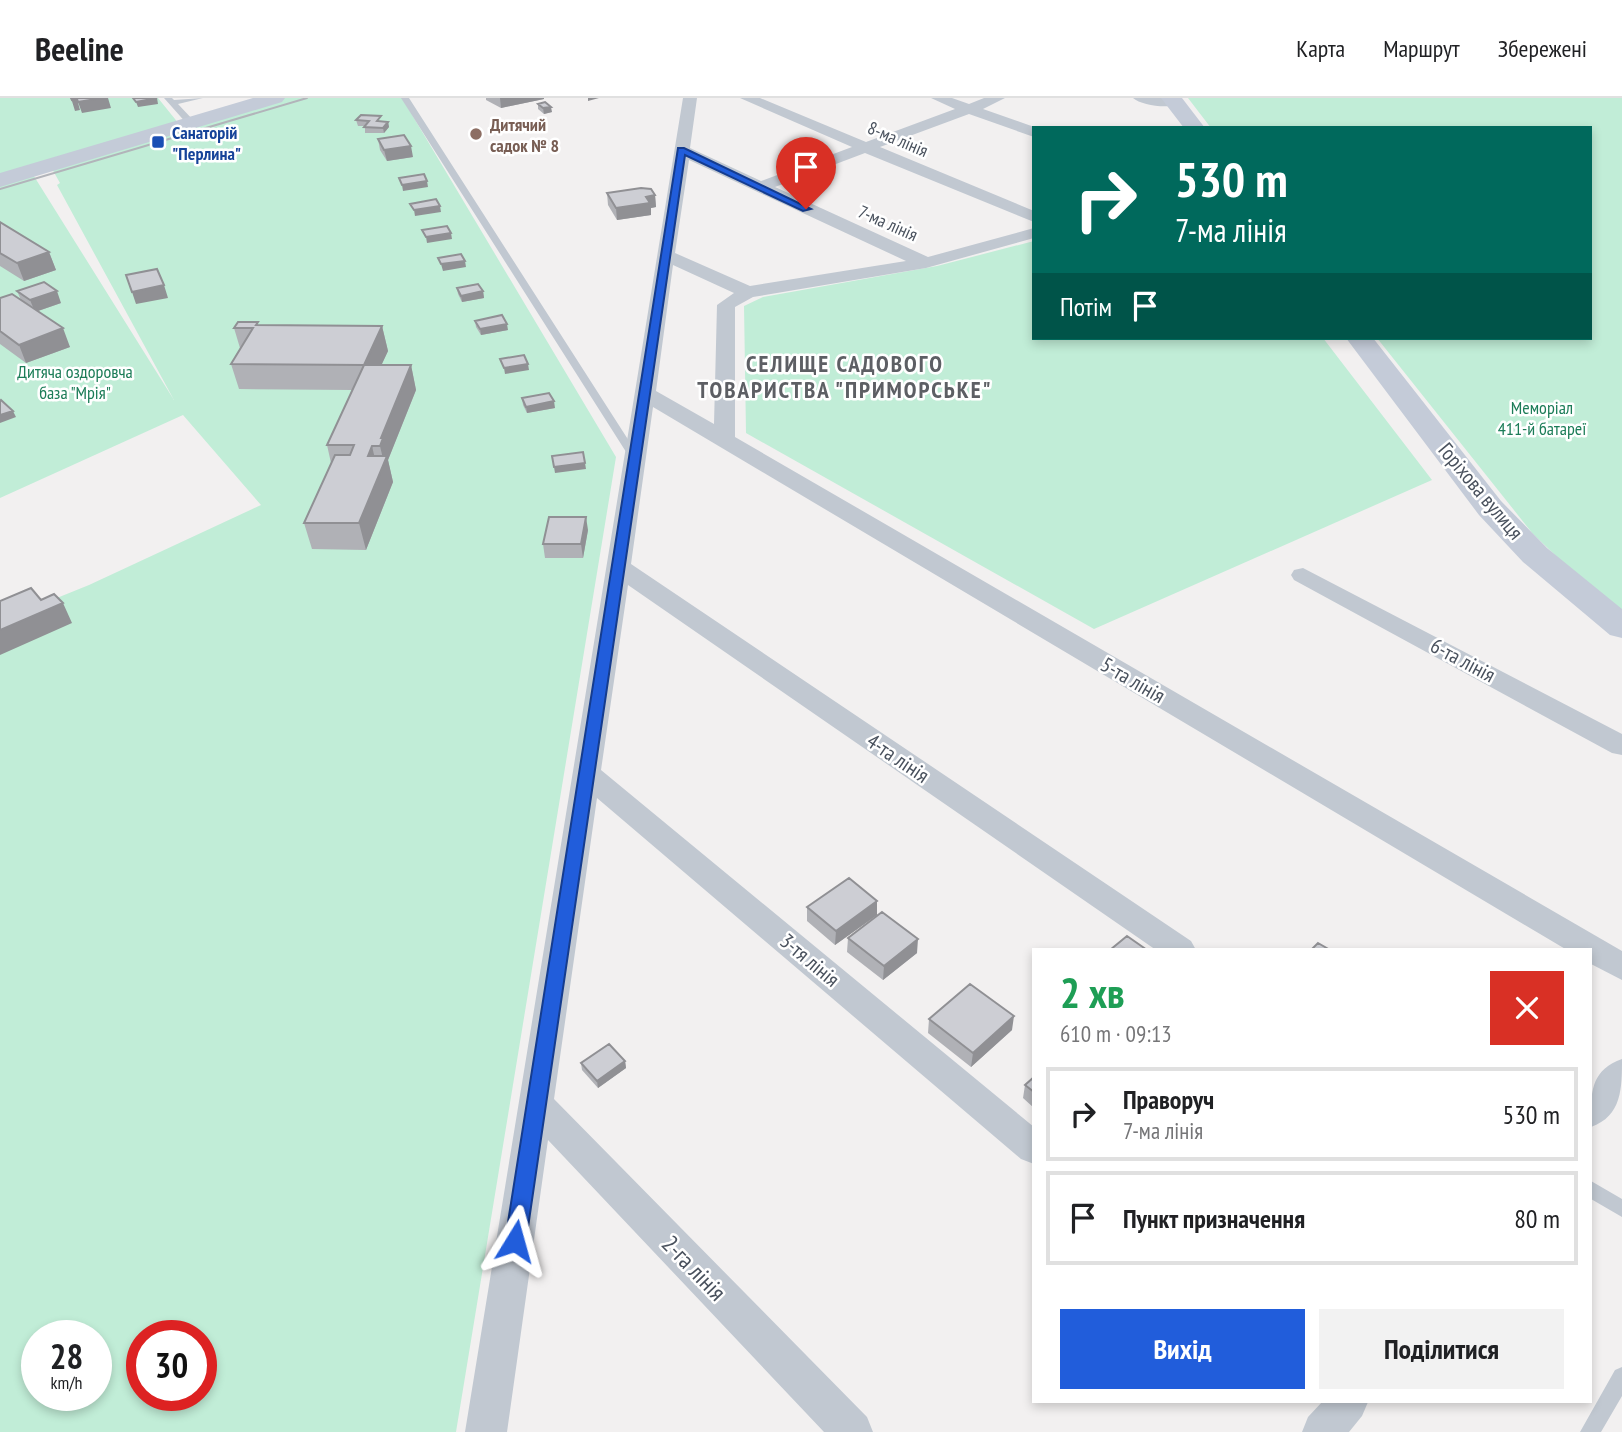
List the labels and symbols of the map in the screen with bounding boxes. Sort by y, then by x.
place label: Дитячий садок № 8 [490,113,559,157]
street label: 8-ма лінія [864,116,932,162]
place label: Санаторій "Перлина" [172,121,241,165]
marker: Дитячий садок № 8 [468,126,484,142]
marker: Санаторій "Перлина" [150,134,166,150]
pin [776,137,836,209]
street label: 7-ма лінія [855,200,921,246]
district label: СЕЛИЩЕ САДОВОГО ТОВАРИСТВА "ПРИМОРСЬКЕ" [697,349,993,404]
park label: Дитяча оздоровча база "Мрія" [17,360,133,404]
park label: Меморіал 411-й батареї [1498,396,1586,440]
street label: Горіхова вулиця [1433,437,1529,545]
street label: 6-та лінія [1426,632,1500,688]
street label: 5-та лінія [1096,651,1170,709]
street label: 4-та лінія [862,727,934,789]
street label: 3-тя лінія [775,927,845,993]
position arrow [478,1204,552,1278]
street label: 2-га лінія [655,1229,733,1307]
speed limit sign: 30 [126,1320,217,1411]

